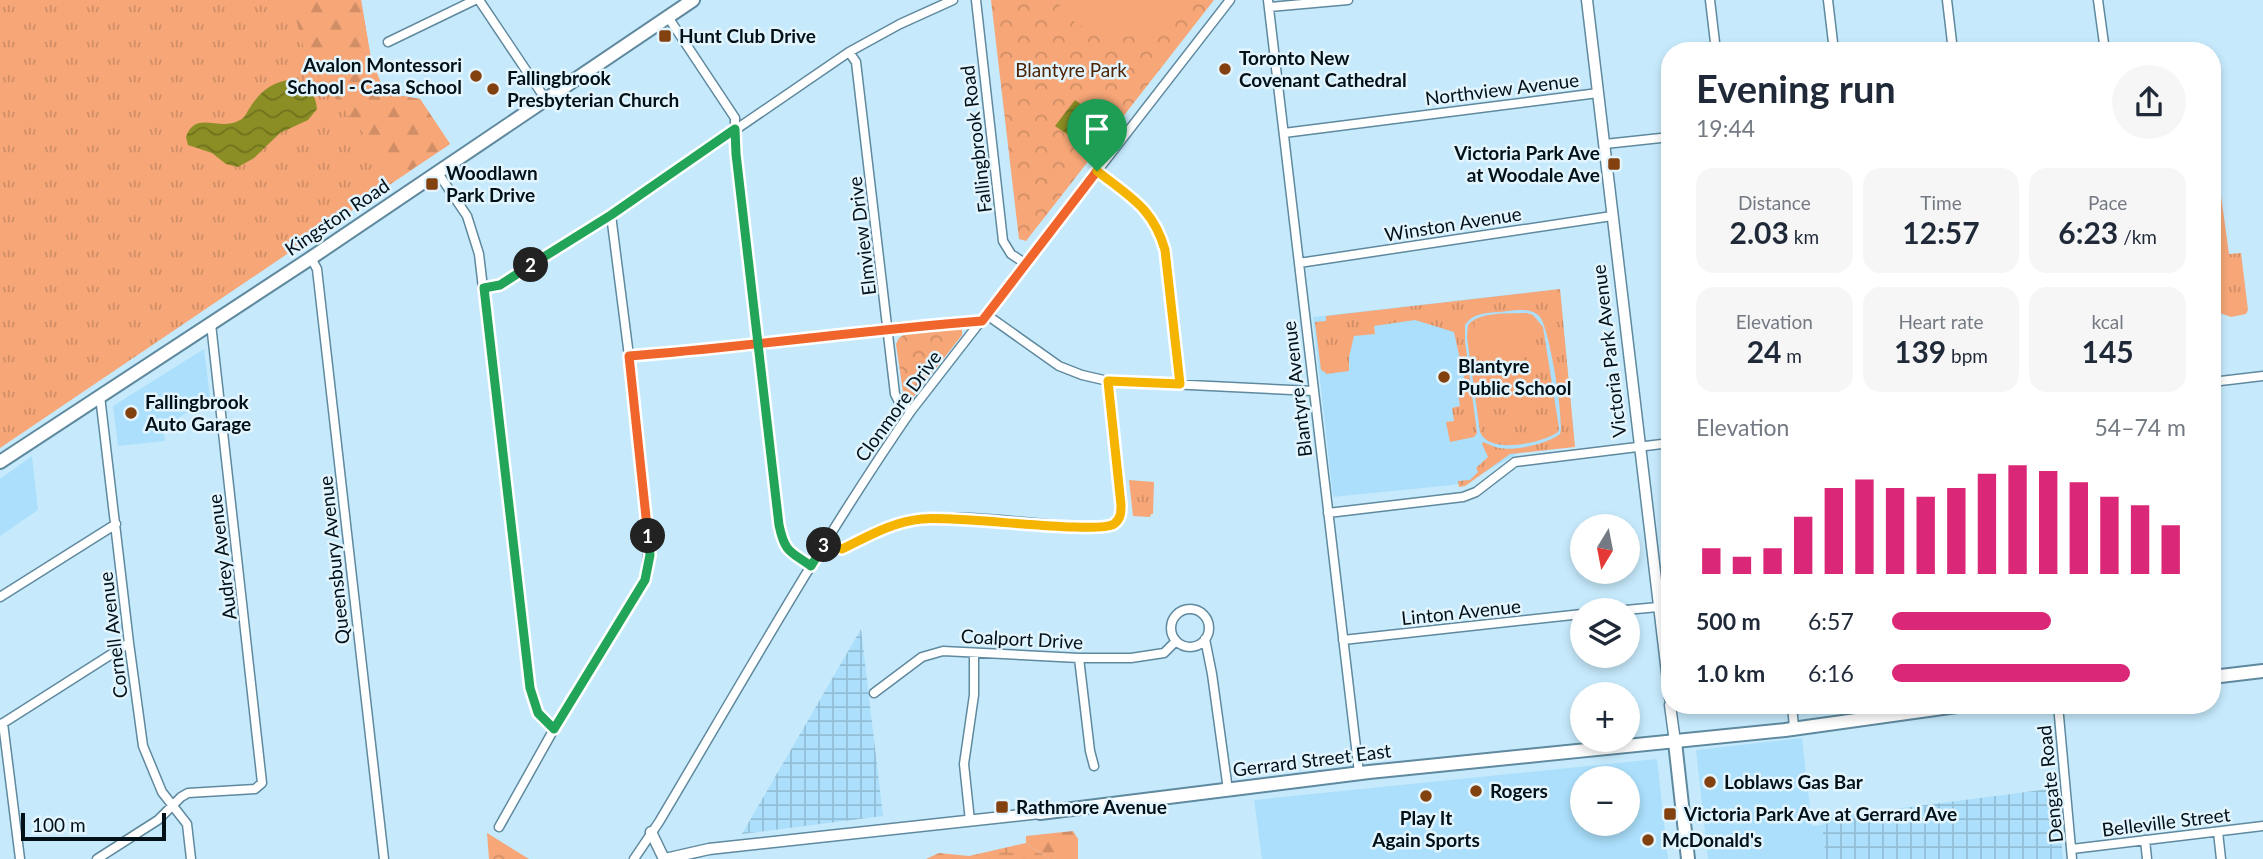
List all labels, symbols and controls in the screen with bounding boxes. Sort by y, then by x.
place label: Hunt Club Drive [679,24,816,47]
marker: Hunt Club Drive [657,28,673,44]
place label: Toronto New Covenant Cathedral [1239,46,1407,91]
place label: Avalon Montessori School - Casa School [287,53,462,98]
park label: Blantyre Park [1015,58,1127,81]
marker: Toronto New Covenant Cathedral [1217,61,1233,77]
street label: Fallingbrook Road [955,64,996,214]
text: Evening run [1696,65,1896,111]
button: share [2112,65,2186,139]
place label: Fallingbrook Presbyterian Church [507,66,679,111]
marker: Avalon Montessori School - Casa School [468,68,484,84]
street label: Northview Avenue [1424,68,1580,109]
marker: Fallingbrook Presbyterian Church [485,81,501,97]
pin [1067,99,1127,171]
icon: arrive [1078,110,1116,148]
text: 19:44 [1696,114,1755,142]
place label: Victoria Park Ave at Woodale Ave [1453,141,1600,186]
marker: Victoria Park Ave at Woodale Ave [1606,156,1622,172]
place label: Woodlawn Park Drive [446,161,538,206]
street label: Kingston Road [280,173,393,260]
street label: Elmview Drive [843,175,880,297]
marker: Woodlawn Park Drive [424,176,440,192]
text: Distance [1738,191,1811,214]
text: Time [1920,191,1962,214]
text: Pace [2088,191,2127,214]
street label: Winston Avenue [1383,201,1523,246]
text: 2.03 [1730,214,1789,250]
text: 12:57 [1902,214,1980,250]
text: 6:23 [2058,214,2118,250]
text: km [1789,225,1819,248]
text: /km [2118,225,2157,248]
pin: 2 [514,247,548,282]
text: 2 [525,253,536,276]
street label: Victoria Park Avenue [1586,263,1631,439]
text: Elevation [1736,310,1813,333]
text: Heart rate [1898,310,1984,333]
text: kcal [2092,310,2124,333]
street label: Blantyre Avenue [1277,320,1316,458]
text: 24 [1747,333,1781,369]
text: 139 [1894,333,1946,369]
text: 145 [2082,333,2134,369]
text: m [1781,344,1802,367]
text: bpm [1946,344,1988,367]
street label: Clonmore Drive [850,346,946,466]
place label: Blantyre Public School [1458,354,1571,399]
marker: Blantyre Public School [1436,369,1452,385]
place label: Fallingbrook Auto Garage [144,390,251,435]
marker: Fallingbrook Auto Garage [123,405,139,421]
text: Elevation [1696,413,1789,441]
text: 54–74 m [2094,413,2186,441]
street label: Queensbury Avenue [313,475,354,645]
street label: Audrey Avenue [202,493,241,621]
north arrow [1570,514,1640,584]
map controls [1570,514,1640,836]
pin: 1 [630,518,666,554]
text: 1 [642,524,653,547]
pin: 3 [806,528,842,562]
text: 3 [818,533,829,556]
street label: Cornell Avenue [93,571,132,699]
street label: Linton Avenue [1400,594,1522,629]
button: layers [1570,598,1640,668]
text: 500 m [1696,607,1761,635]
text: 6:57 [1808,607,1854,635]
street label: Coalport Drive [960,624,1084,653]
text: 1.0 km [1696,659,1765,687]
text: 6:16 [1808,659,1854,687]
button: + [1570,682,1640,752]
street label: Dengate Road [2032,724,2067,844]
street label: Gerrard Street East [1232,738,1393,781]
button: − [1570,766,1640,836]
place label: Loblaws Gas Bar [1724,770,1864,793]
marker: Loblaws Gas Bar [1702,774,1718,790]
place label: Rogers [1490,779,1548,802]
marker: Rogers [1468,783,1484,799]
marker: Play It Again Sports [1418,788,1434,804]
place label: Rathmore Avenue [1016,795,1167,818]
marker: Rathmore Avenue [994,799,1010,815]
place label: Victoria Park Ave at Gerrard Ave [1683,802,1957,825]
street label: Belleville Street [2100,802,2232,841]
place label: Play It Again Sports [1371,806,1480,851]
marker: Victoria Park Ave at Gerrard Ave [1662,806,1678,822]
scale bar [21,810,166,842]
text: 100 m [32,813,86,836]
place label: McDonald's [1662,828,1762,851]
marker: McDonald's [1640,832,1656,848]

